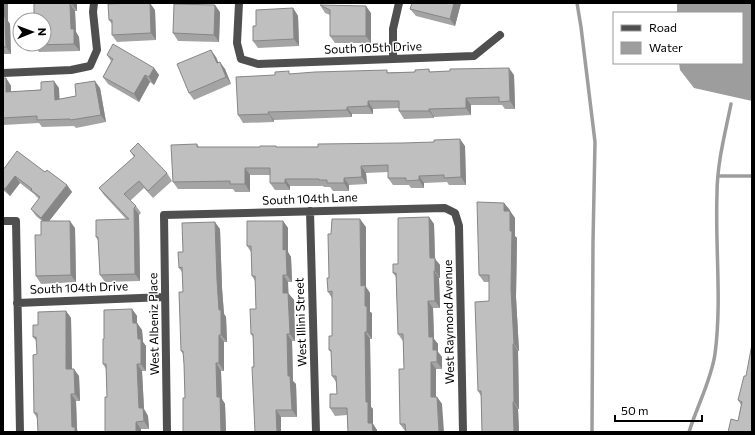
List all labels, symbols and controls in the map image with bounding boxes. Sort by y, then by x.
north arrow [12,12,52,52]
legend [613,12,743,64]
text: Road [649,20,677,34]
text: N [36,28,49,36]
street label: South 105th Drive [324,38,422,56]
text: Water [649,40,683,54]
street label: South 104th Lane [262,189,358,207]
street label: West Raymond Avenue [440,260,456,384]
street label: West Albeniz Place [145,273,161,375]
street label: West Illini Street [291,277,309,367]
street label: South 104th Drive [30,278,128,296]
scale bar [615,397,702,423]
text: 50 m [621,403,649,417]

